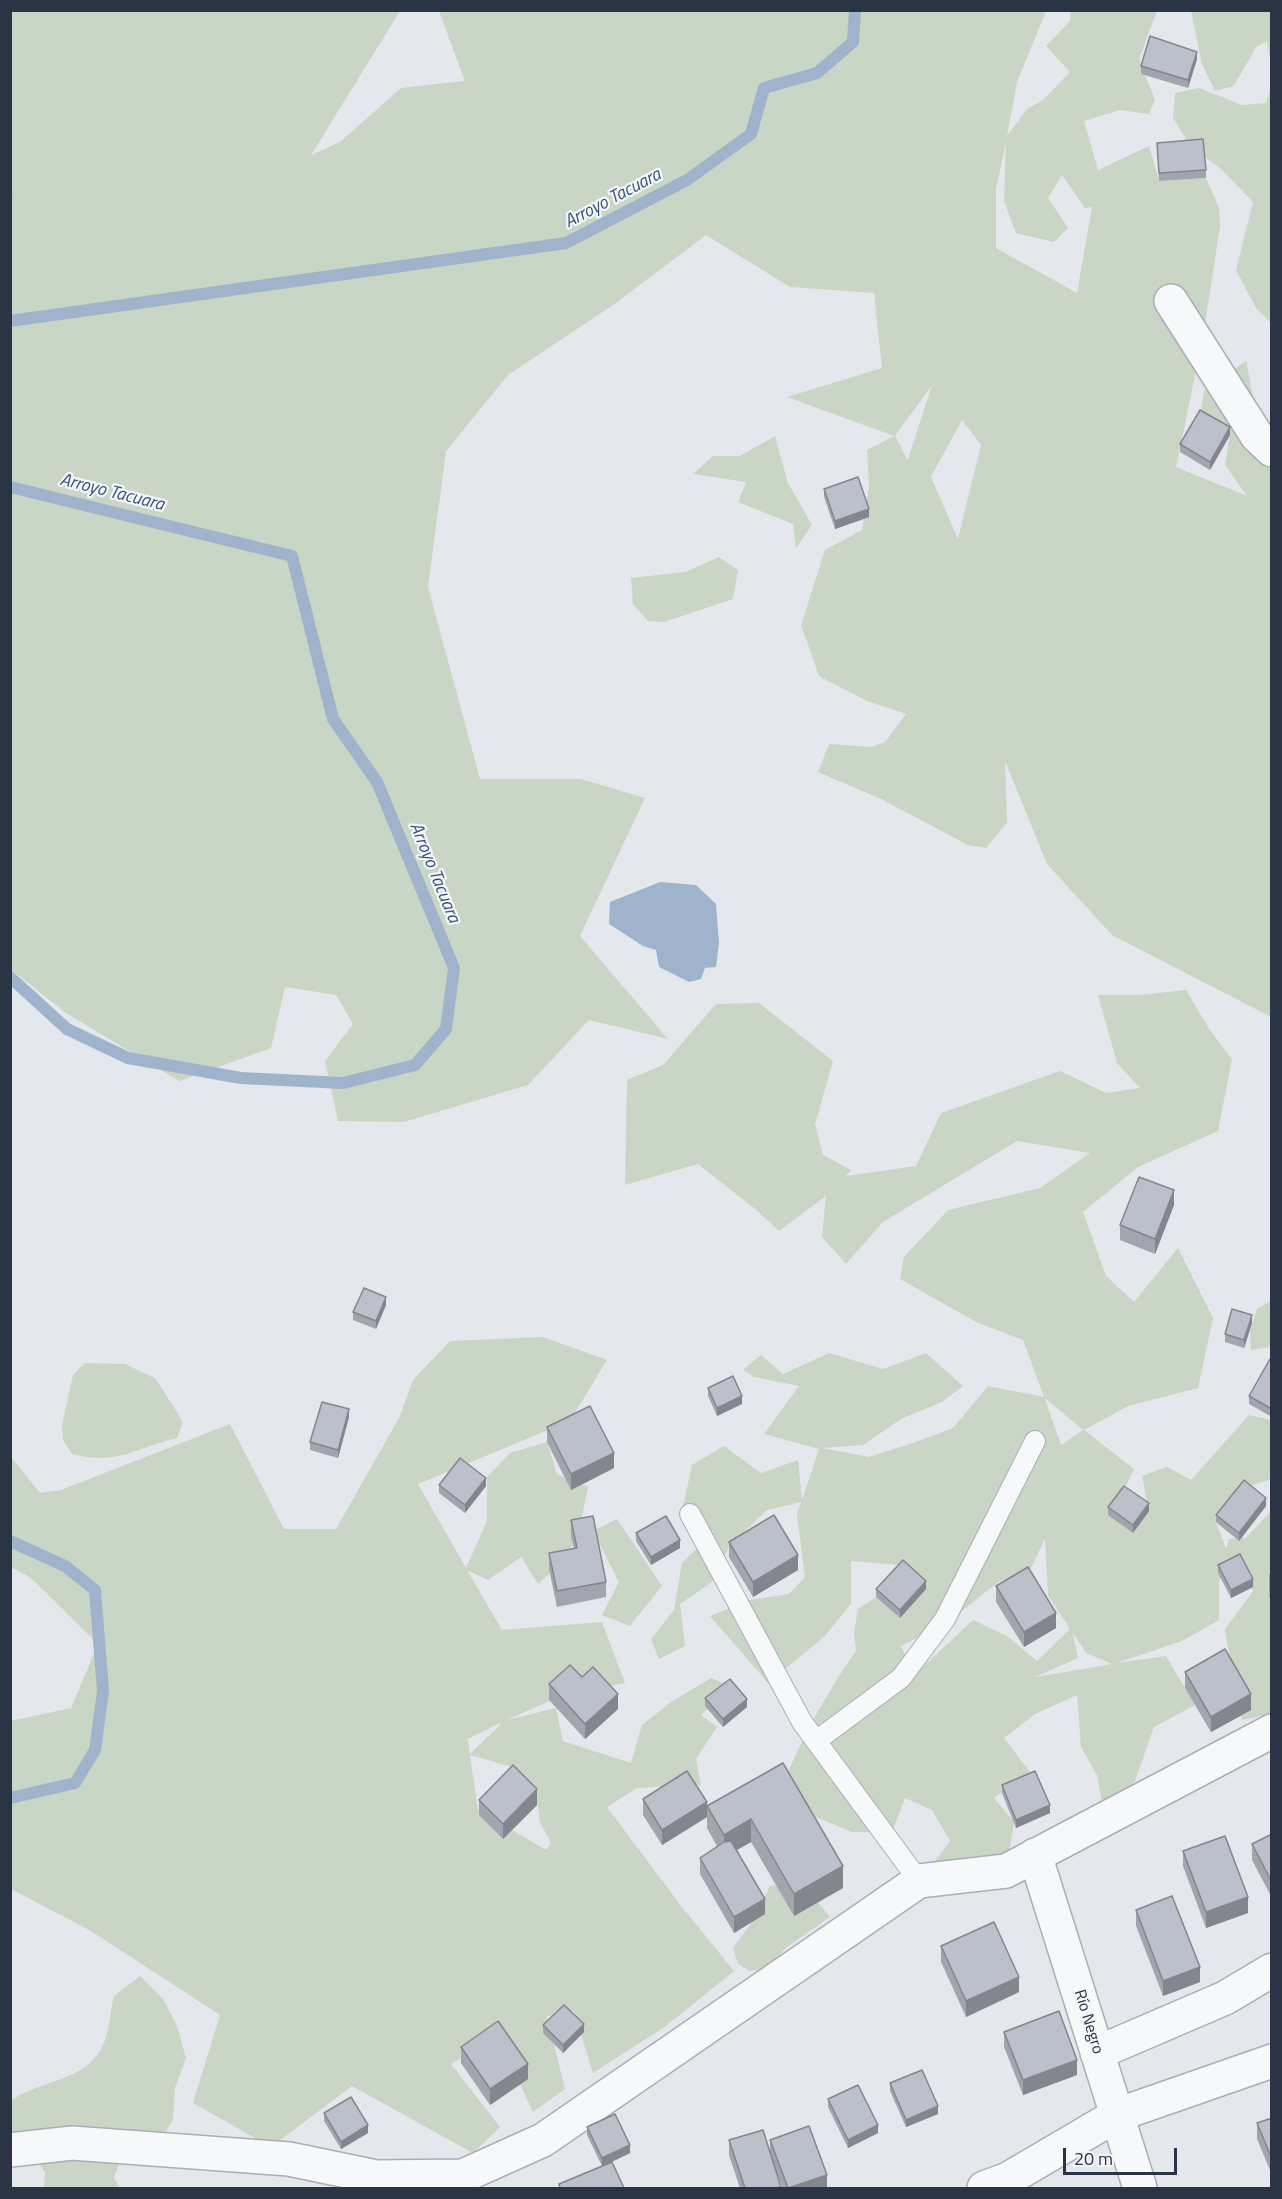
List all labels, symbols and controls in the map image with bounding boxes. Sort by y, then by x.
water label: Arroyo Tacuara [561,165,665,233]
water label: Arroyo Tacuara [58,470,166,516]
water label: Arroyo Tacuara [404,820,464,926]
street label: Río Negro [1069,1988,1107,2056]
scale bar [1066,2136,1180,2174]
text: 20 m [1074,2145,1113,2172]

